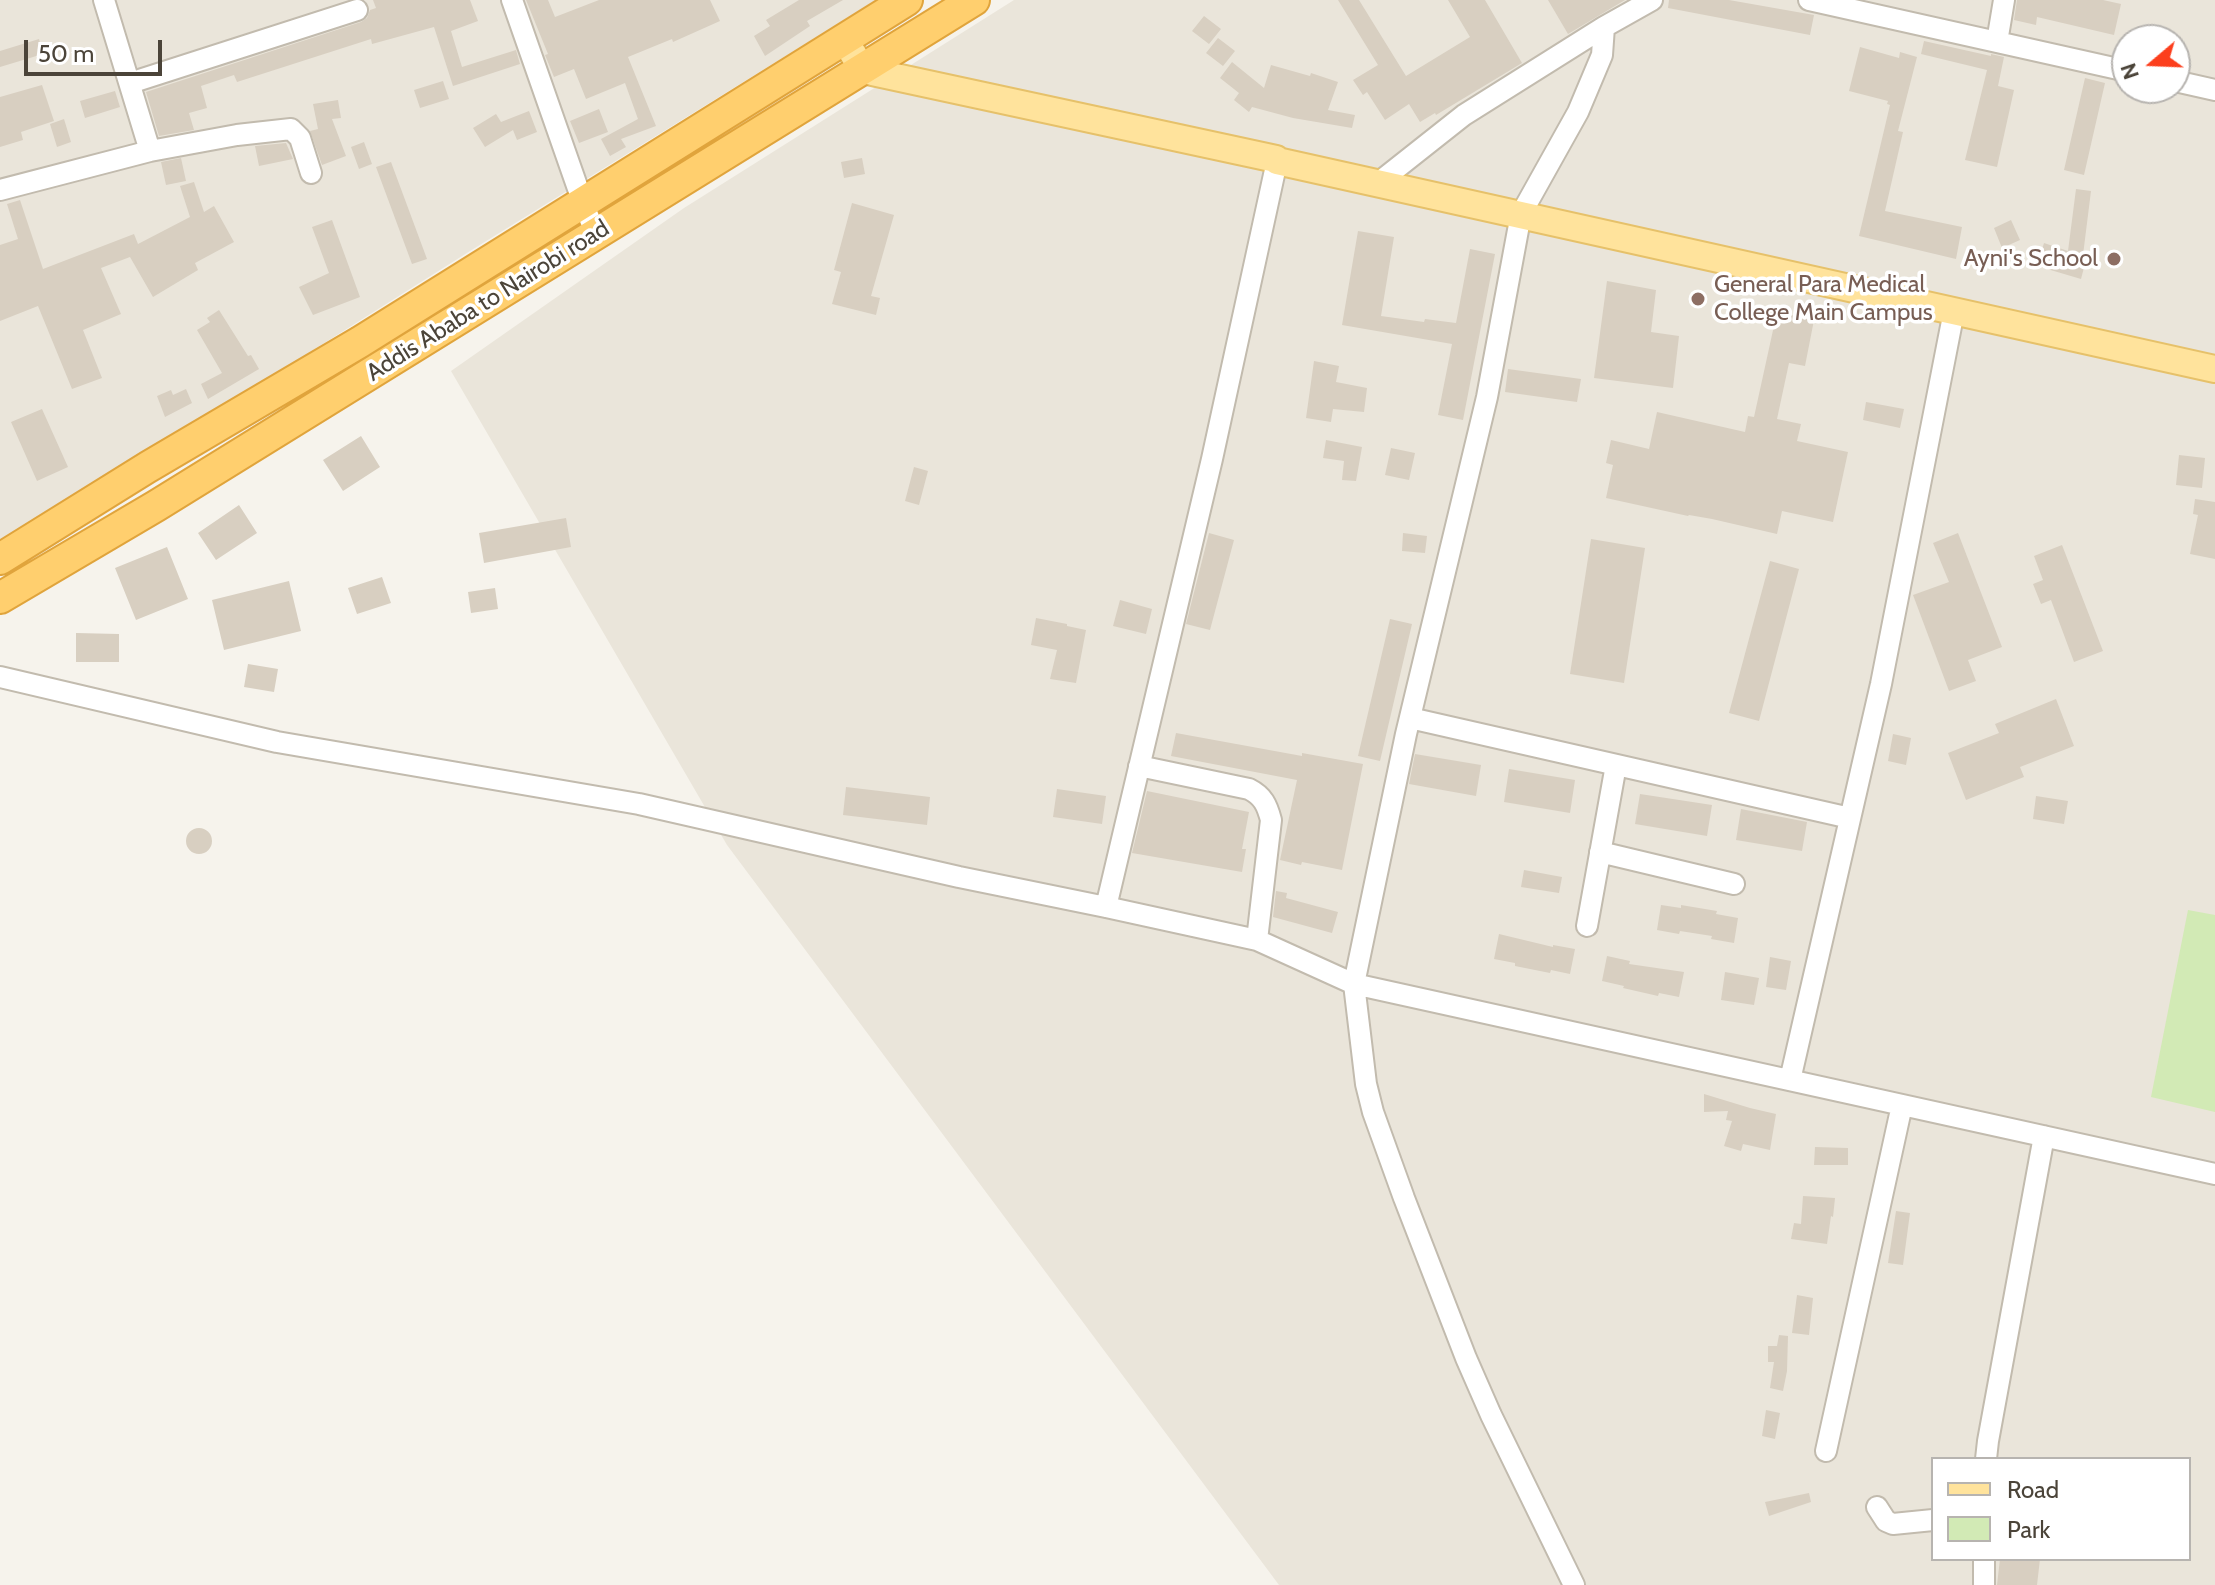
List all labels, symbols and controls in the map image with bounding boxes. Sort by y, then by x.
scale bar [28,24,166,74]
north arrow [2111,24,2191,104]
text: 50 m [38,39,94,68]
text: N [2114,60,2145,83]
street label: Addis Ababa to Nairobi road [361,214,615,388]
place label: Ayni's School [1964,245,2098,273]
marker: Ayni's School [2105,250,2123,268]
place label: General Para Medical College Main Campus [1714,271,1933,327]
marker: General Para Medical College Main Campus [1689,290,1707,308]
legend [1931,1457,2191,1561]
text: Road [2007,1475,2059,1504]
text: Park [2007,1515,2050,1544]

